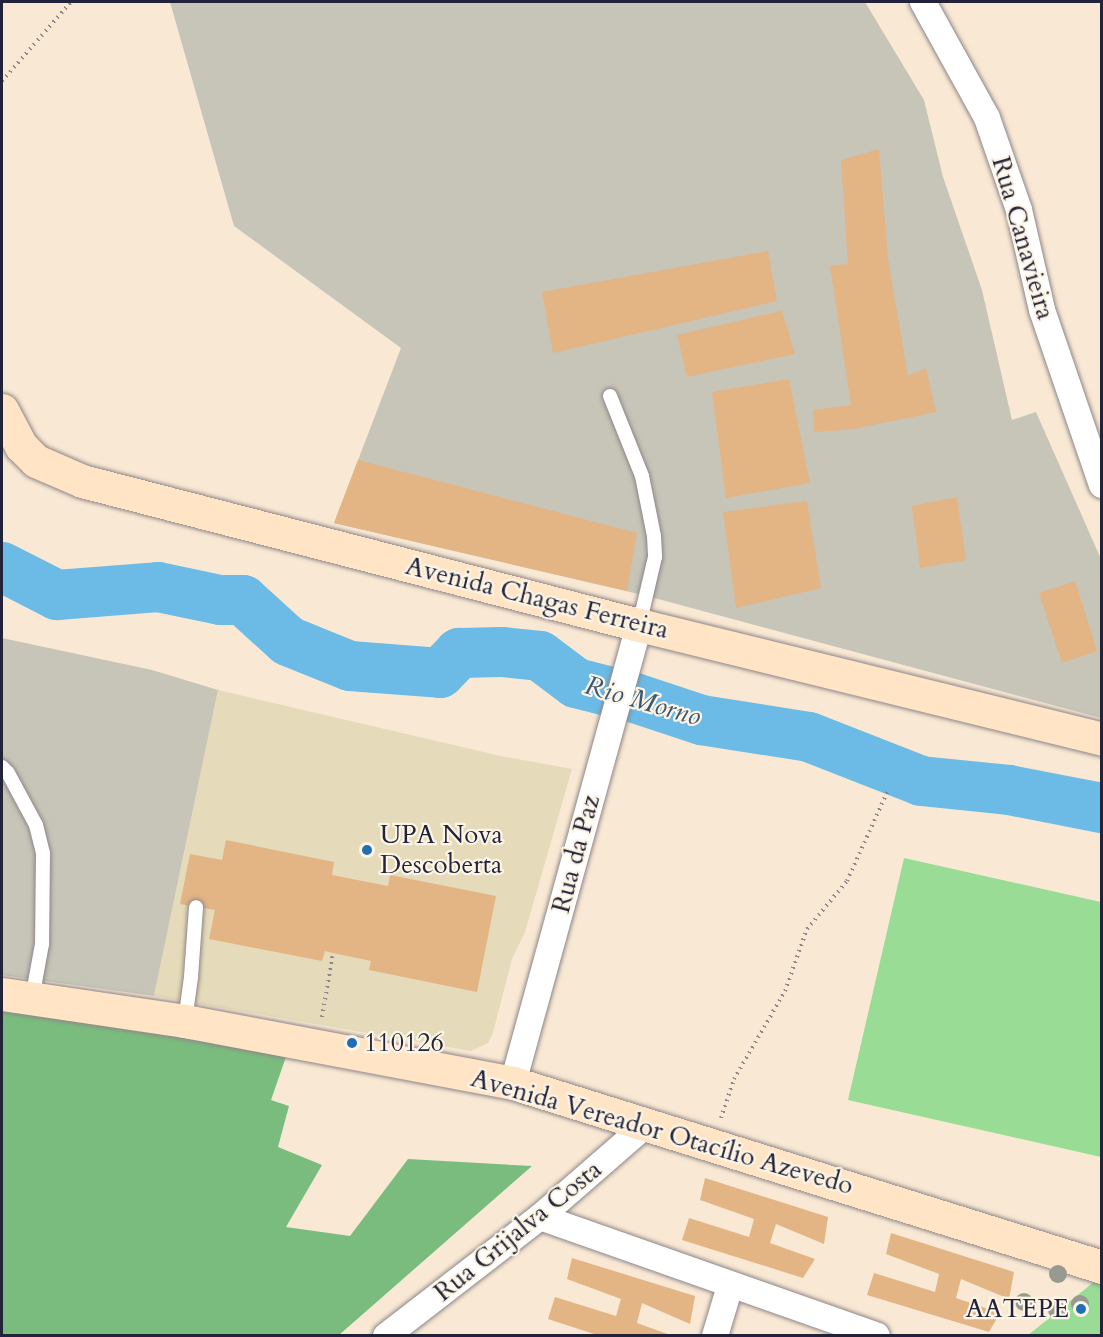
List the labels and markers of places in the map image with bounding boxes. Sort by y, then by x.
place label: UPA Nova Descoberta [380,819,503,880]
marker: UPA Nova Descoberta [358,841,376,859]
place label: 110126 [364,1027,444,1059]
marker: 110126 [345,1036,359,1050]
place label: AATEPE [965,1293,1069,1325]
marker: AATEPE [1074,1302,1088,1316]

